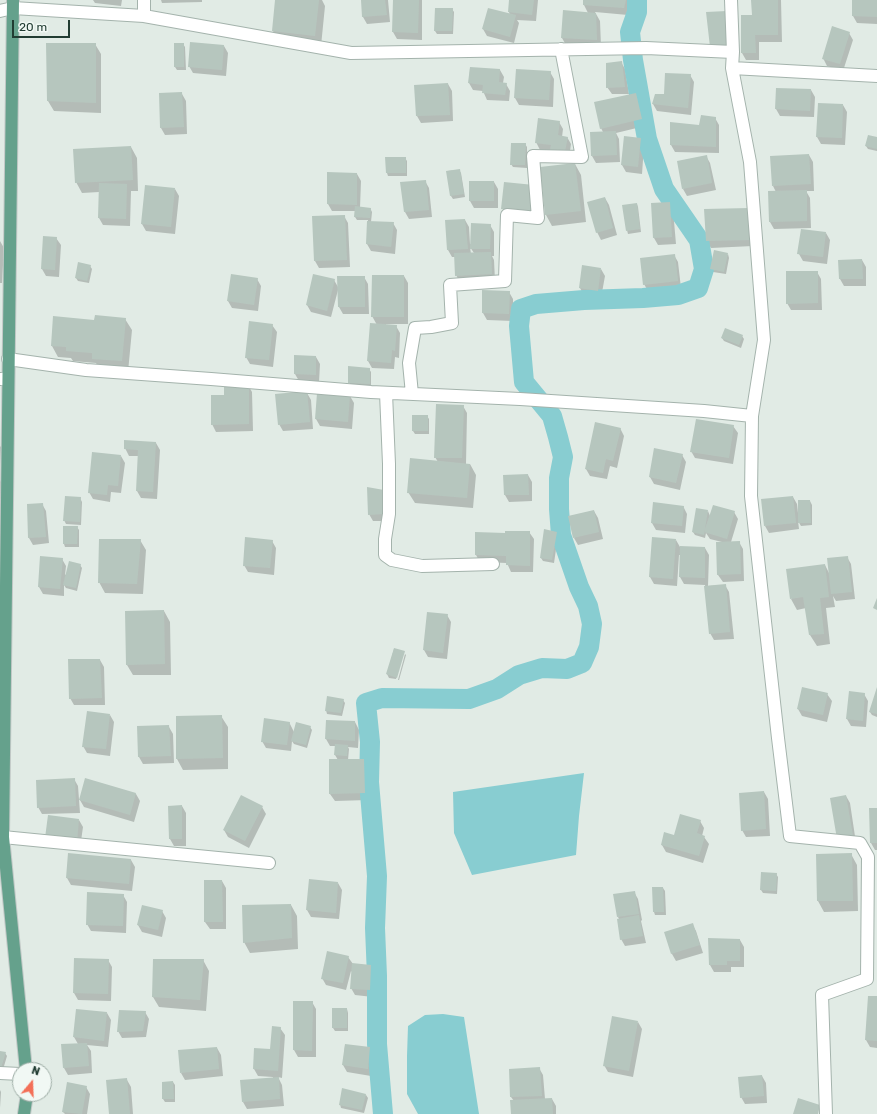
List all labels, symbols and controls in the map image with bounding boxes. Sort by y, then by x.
scale bar [14,12,72,38]
text: 20 m [19,20,47,34]
north arrow [12,1062,52,1102]
text: N [30,1064,42,1079]

